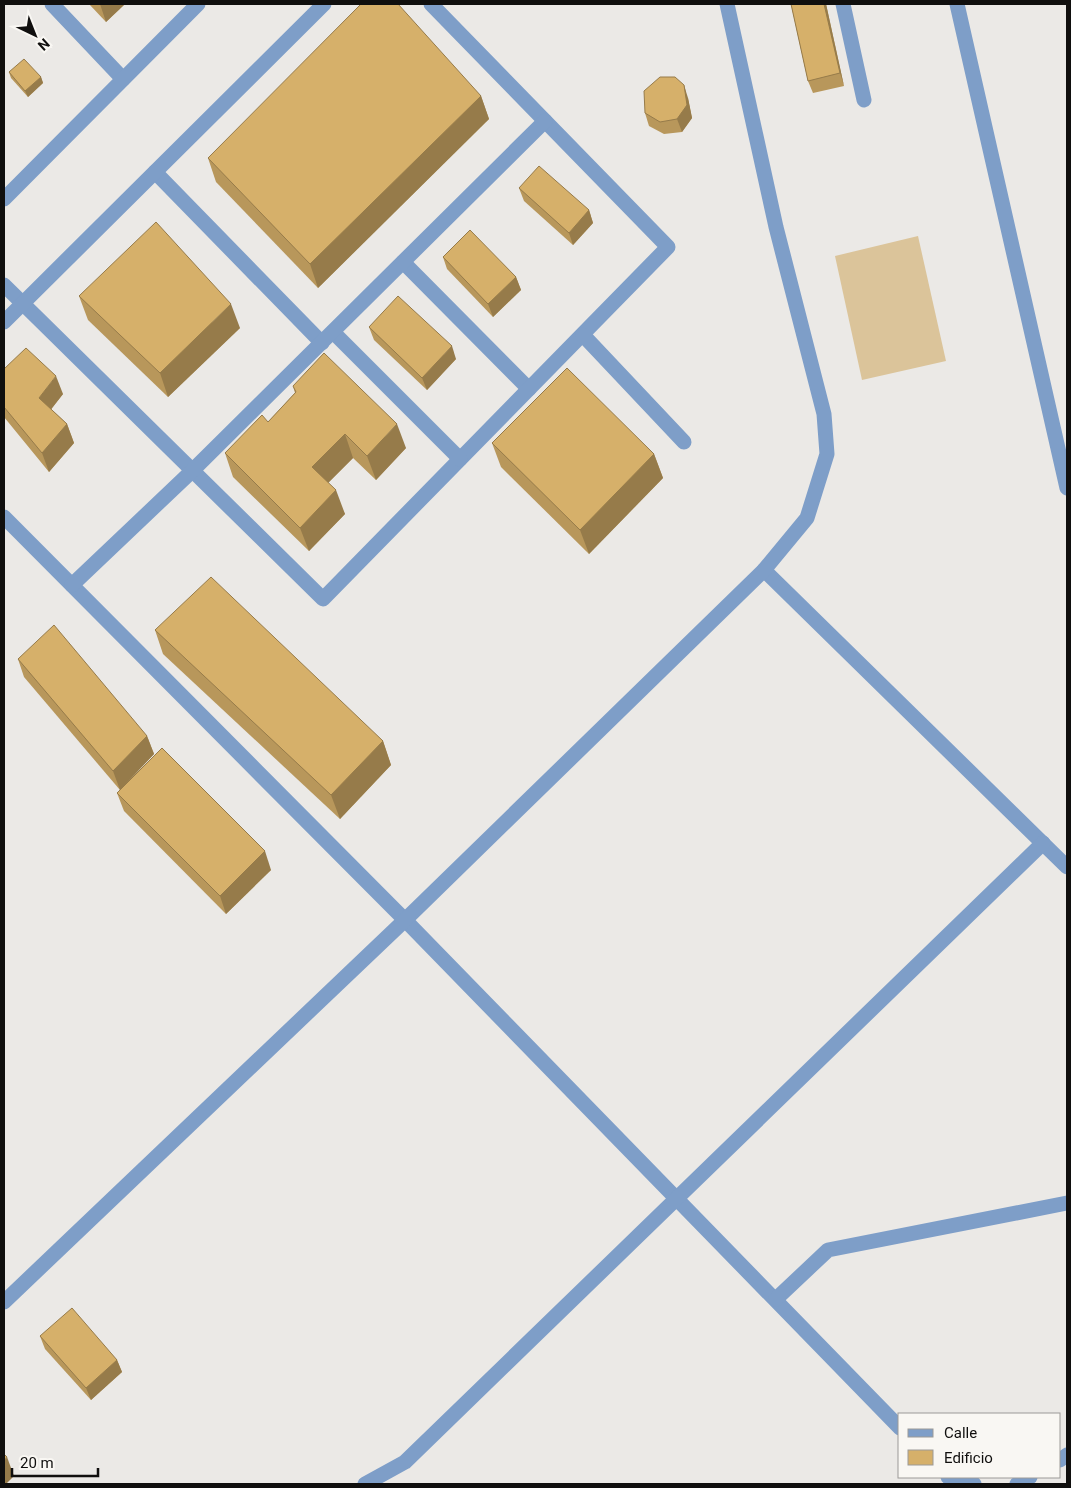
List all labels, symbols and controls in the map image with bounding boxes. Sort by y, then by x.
north arrow [10,10,60,60]
text: N [35,35,53,54]
legend [898,1413,1061,1478]
text: Calle [944,1424,977,1442]
scale bar [12,1446,99,1478]
text: Edificio [944,1449,993,1467]
text: 20 m [20,1454,54,1472]

